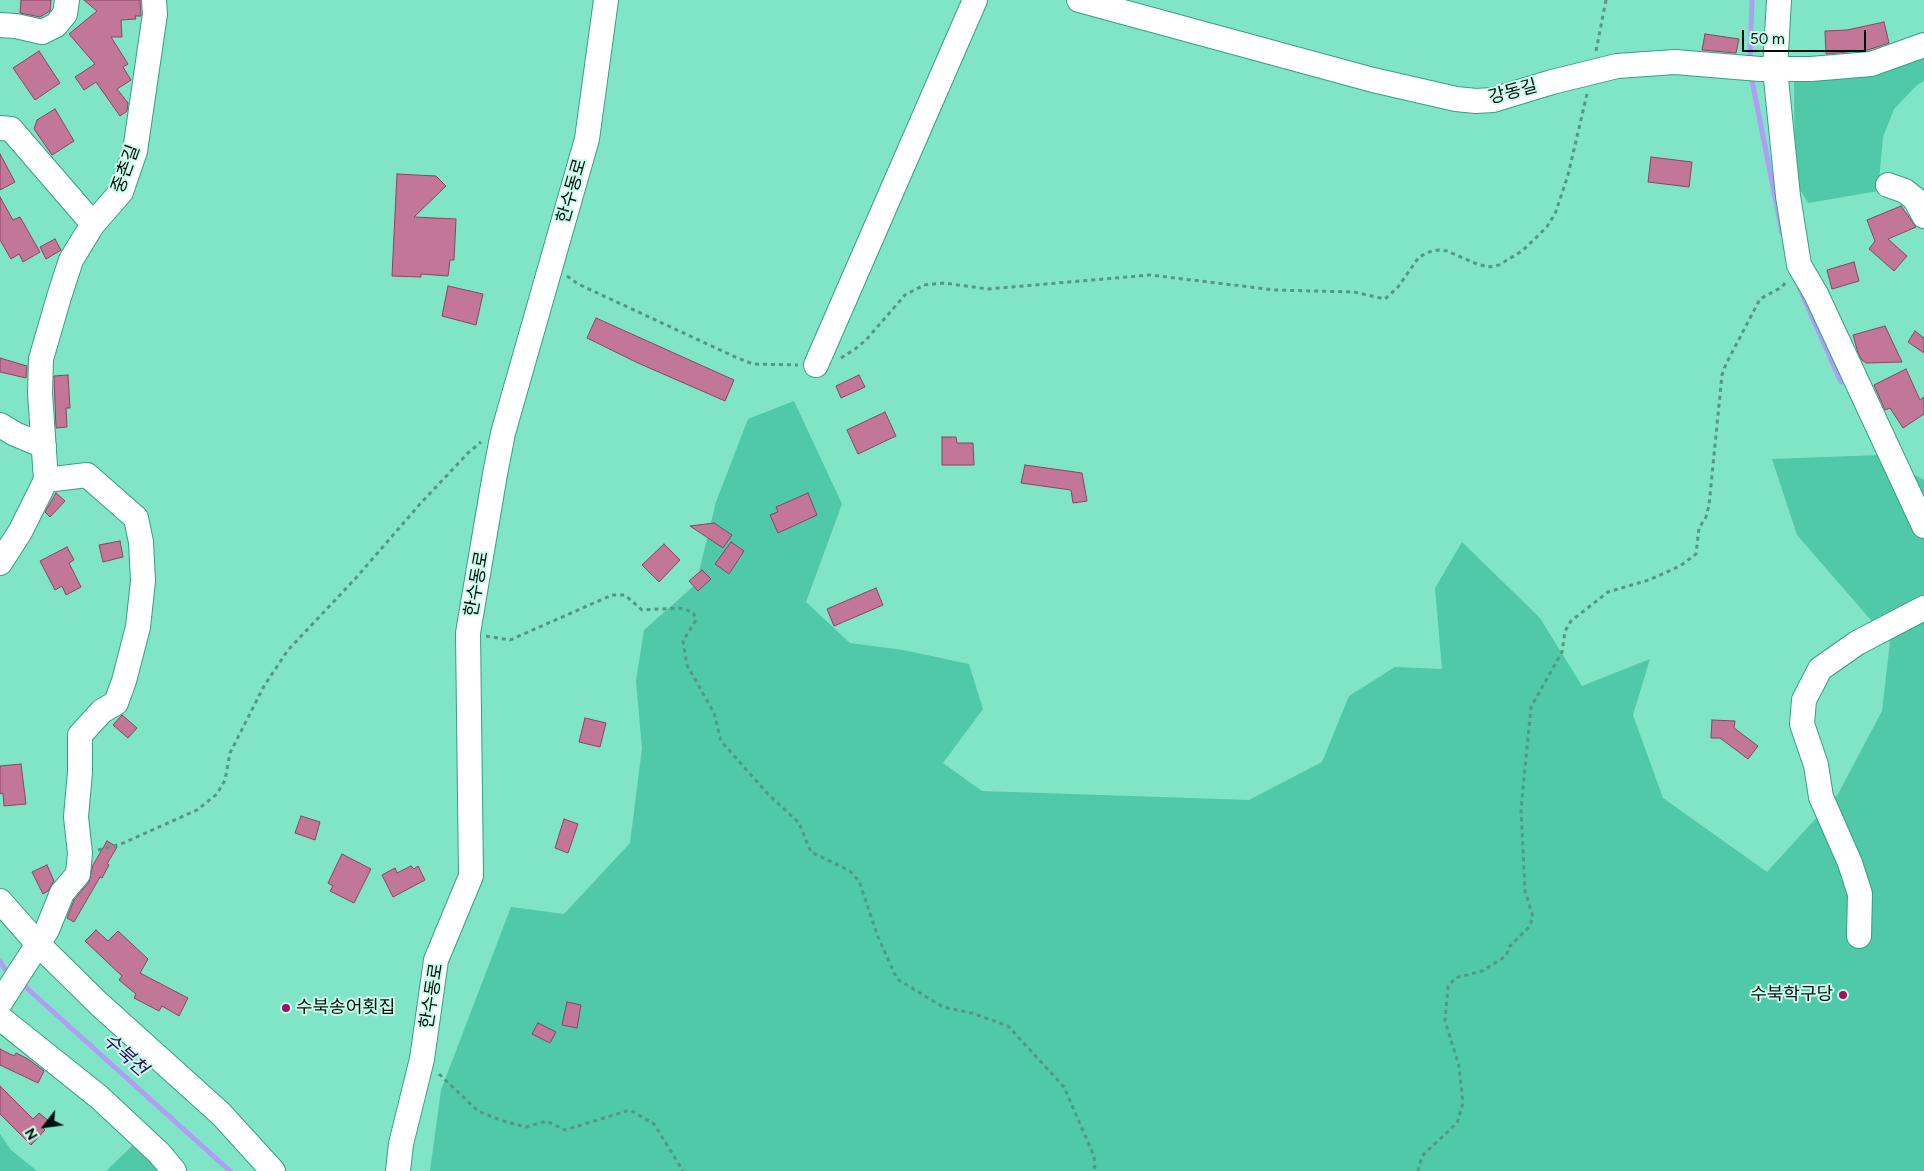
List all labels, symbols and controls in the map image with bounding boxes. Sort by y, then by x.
scale bar [1744,20,1868,52]
text: 50 m [1750,30,1785,48]
street label: 강동길 [1486,75,1540,109]
street label: 중촌길 [107,142,145,196]
street label: 한수동로 [552,156,592,226]
street label: 한수동로 [461,550,493,618]
street label: 한수동로 [416,962,448,1030]
place label: 수북학구당 [1750,984,1833,1006]
marker: 수북학구당 [1837,989,1849,1001]
place label: 수북송어횟집 [296,997,395,1019]
marker: 수북송어횟집 [280,1002,292,1014]
water label: 수북천 [98,1029,152,1081]
north arrow [20,1101,70,1151]
text: N [22,1125,42,1143]

